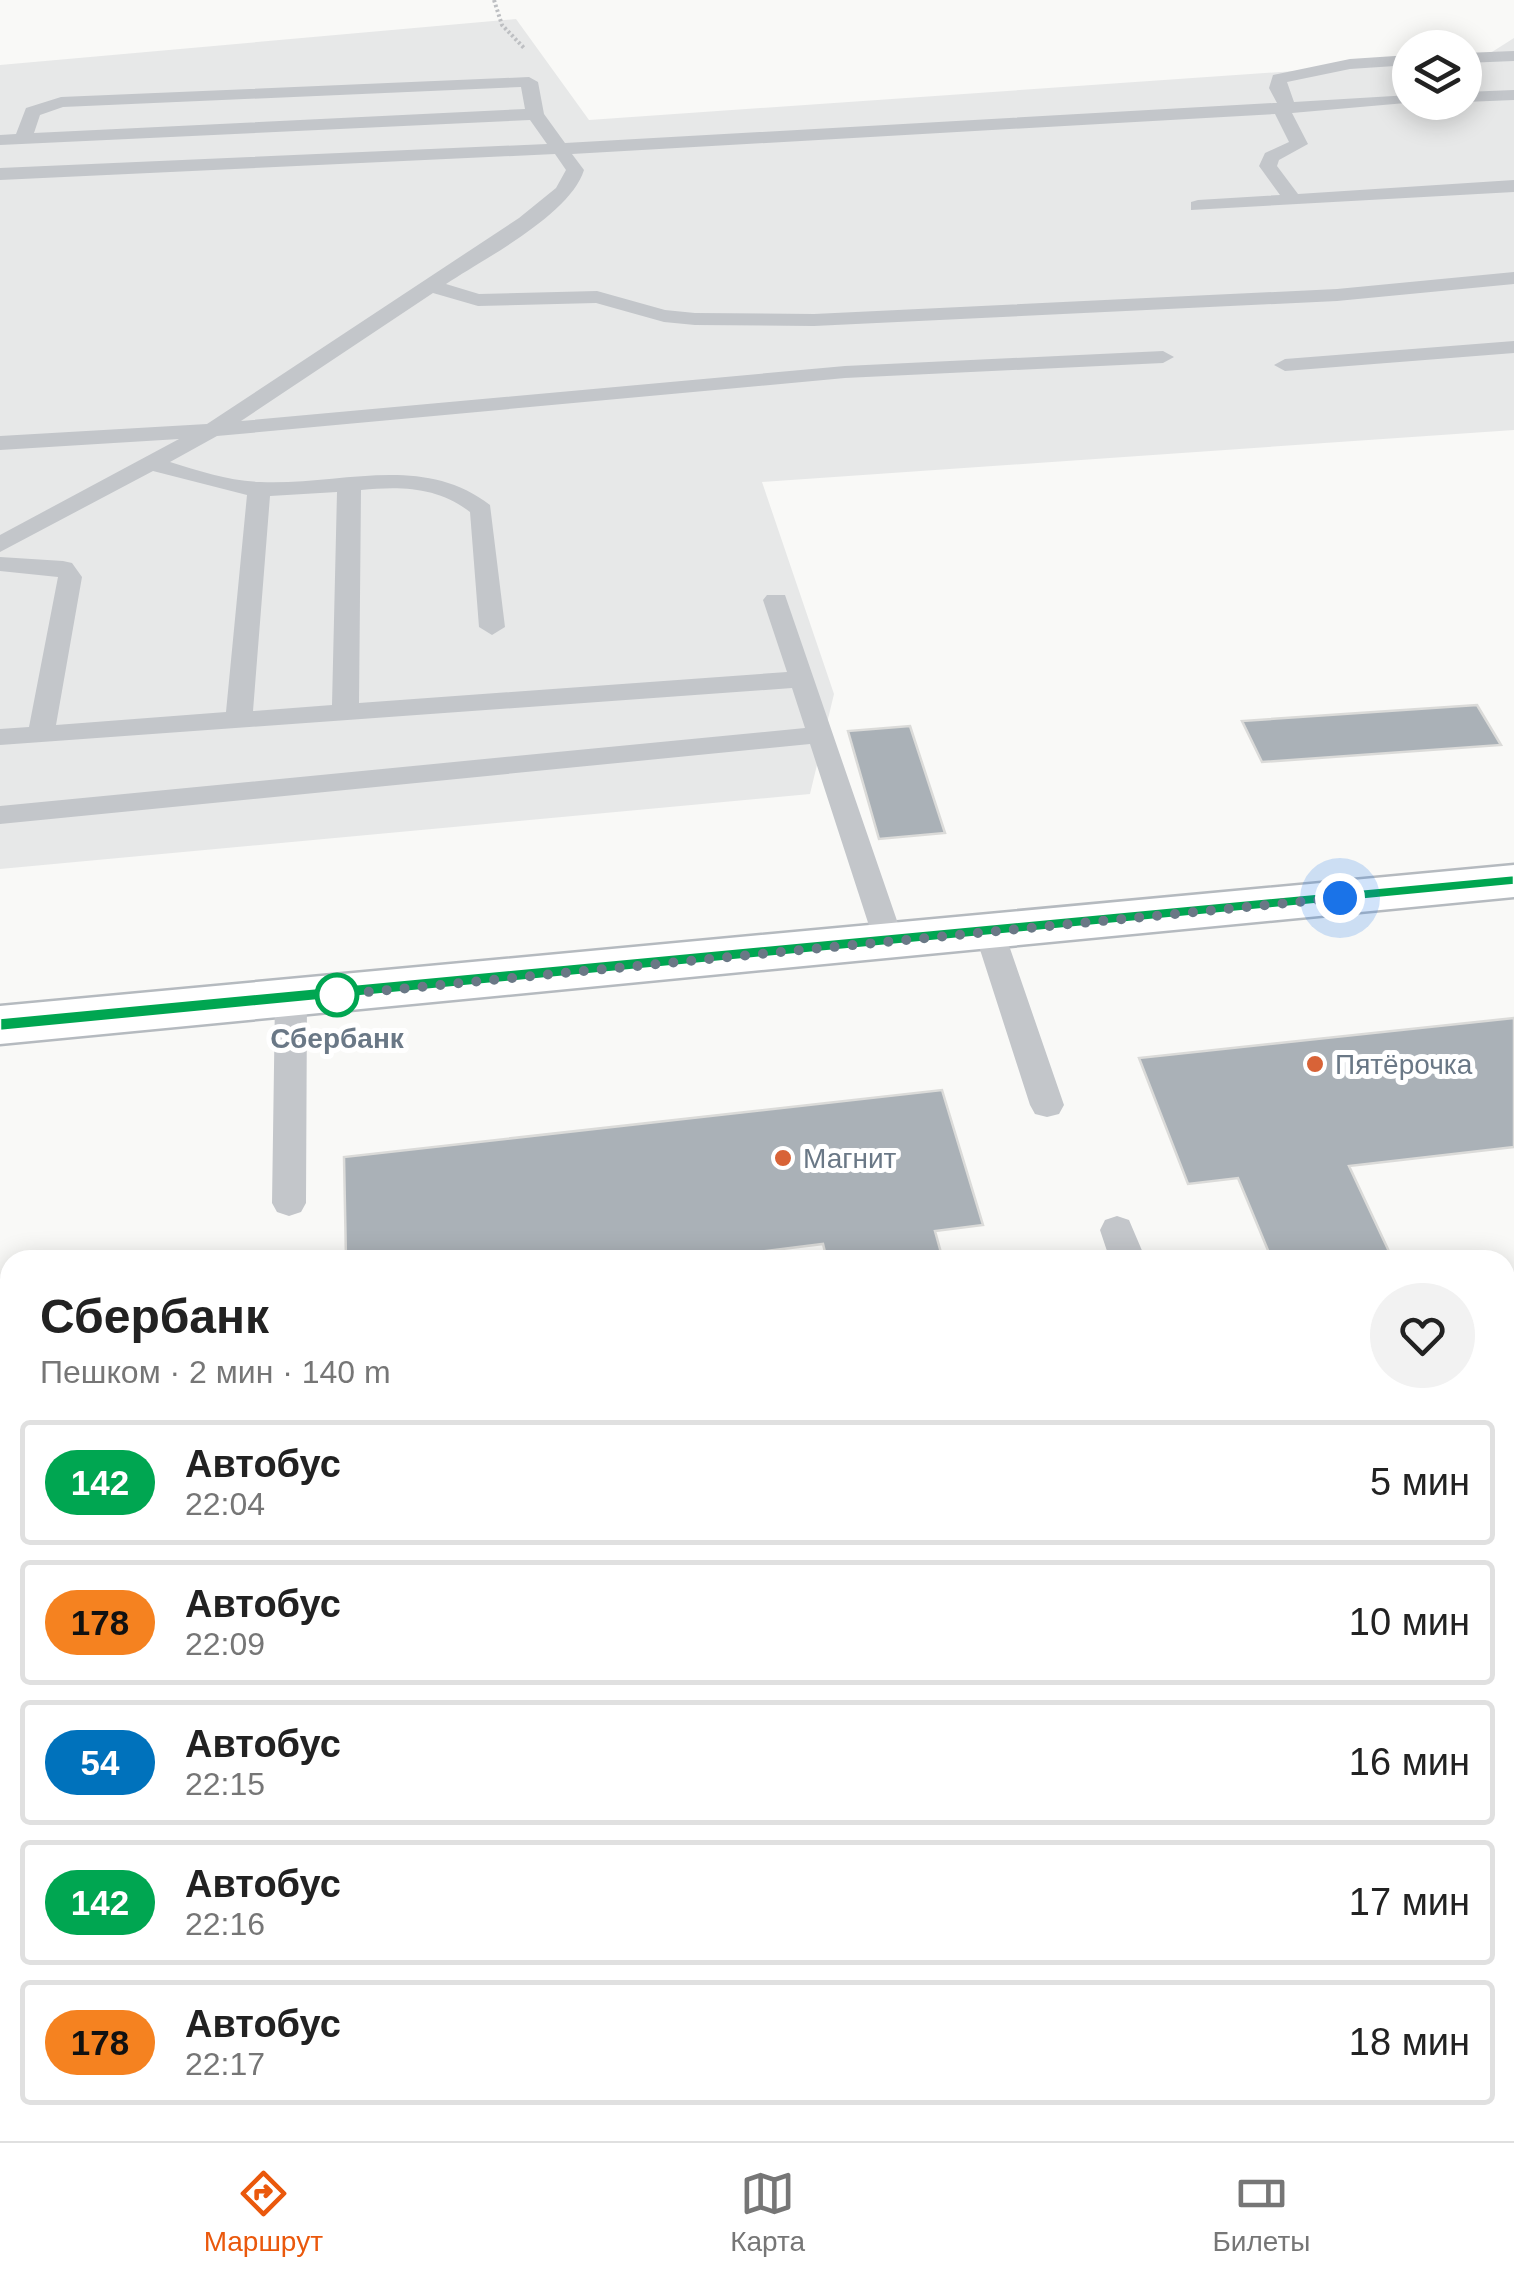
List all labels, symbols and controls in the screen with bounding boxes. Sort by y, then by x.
map controls [1392,30,1482,120]
button: layers [1392,30,1482,120]
your location [1315,873,1365,923]
marker: Сбербанк [316,974,358,1016]
place label: Сбербанк [270,1023,405,1054]
place label: Пятёрочка [1335,1049,1473,1080]
marker: Пятёрочка [1304,1053,1326,1075]
place label: Магнит [803,1143,897,1174]
marker: Магнит [772,1147,794,1169]
button: heart [1370,1283,1475,1388]
text: Сбербанк [40,1290,269,1343]
text: Пешком · 2 мин · 140 m [40,1354,391,1390]
text: Автобус [185,1443,341,1485]
text: 5 мин [1370,1461,1470,1503]
text: 142 [71,1463,129,1502]
text: 22:04 [185,1486,265,1522]
text: Автобус [185,1583,341,1625]
text: 10 мин [1349,1601,1470,1643]
text: 178 [71,1603,129,1642]
text: 22:09 [185,1626,265,1662]
text: Автобус [185,1723,341,1765]
text: 16 мин [1349,1741,1470,1783]
text: 54 [81,1743,119,1782]
text: 22:15 [185,1766,265,1802]
text: Автобус [185,1863,341,1905]
text: 17 мин [1349,1881,1470,1923]
text: 142 [71,1883,129,1922]
text: 22:16 [185,1906,265,1942]
text: Автобус [185,2003,341,2045]
text: 18 мин [1349,2021,1470,2063]
text: 178 [71,2023,129,2062]
text: 22:17 [185,2046,265,2082]
tab: Маршрут [204,2166,323,2258]
tab: Карта [730,2166,805,2258]
tab: Билеты [1212,2166,1310,2258]

